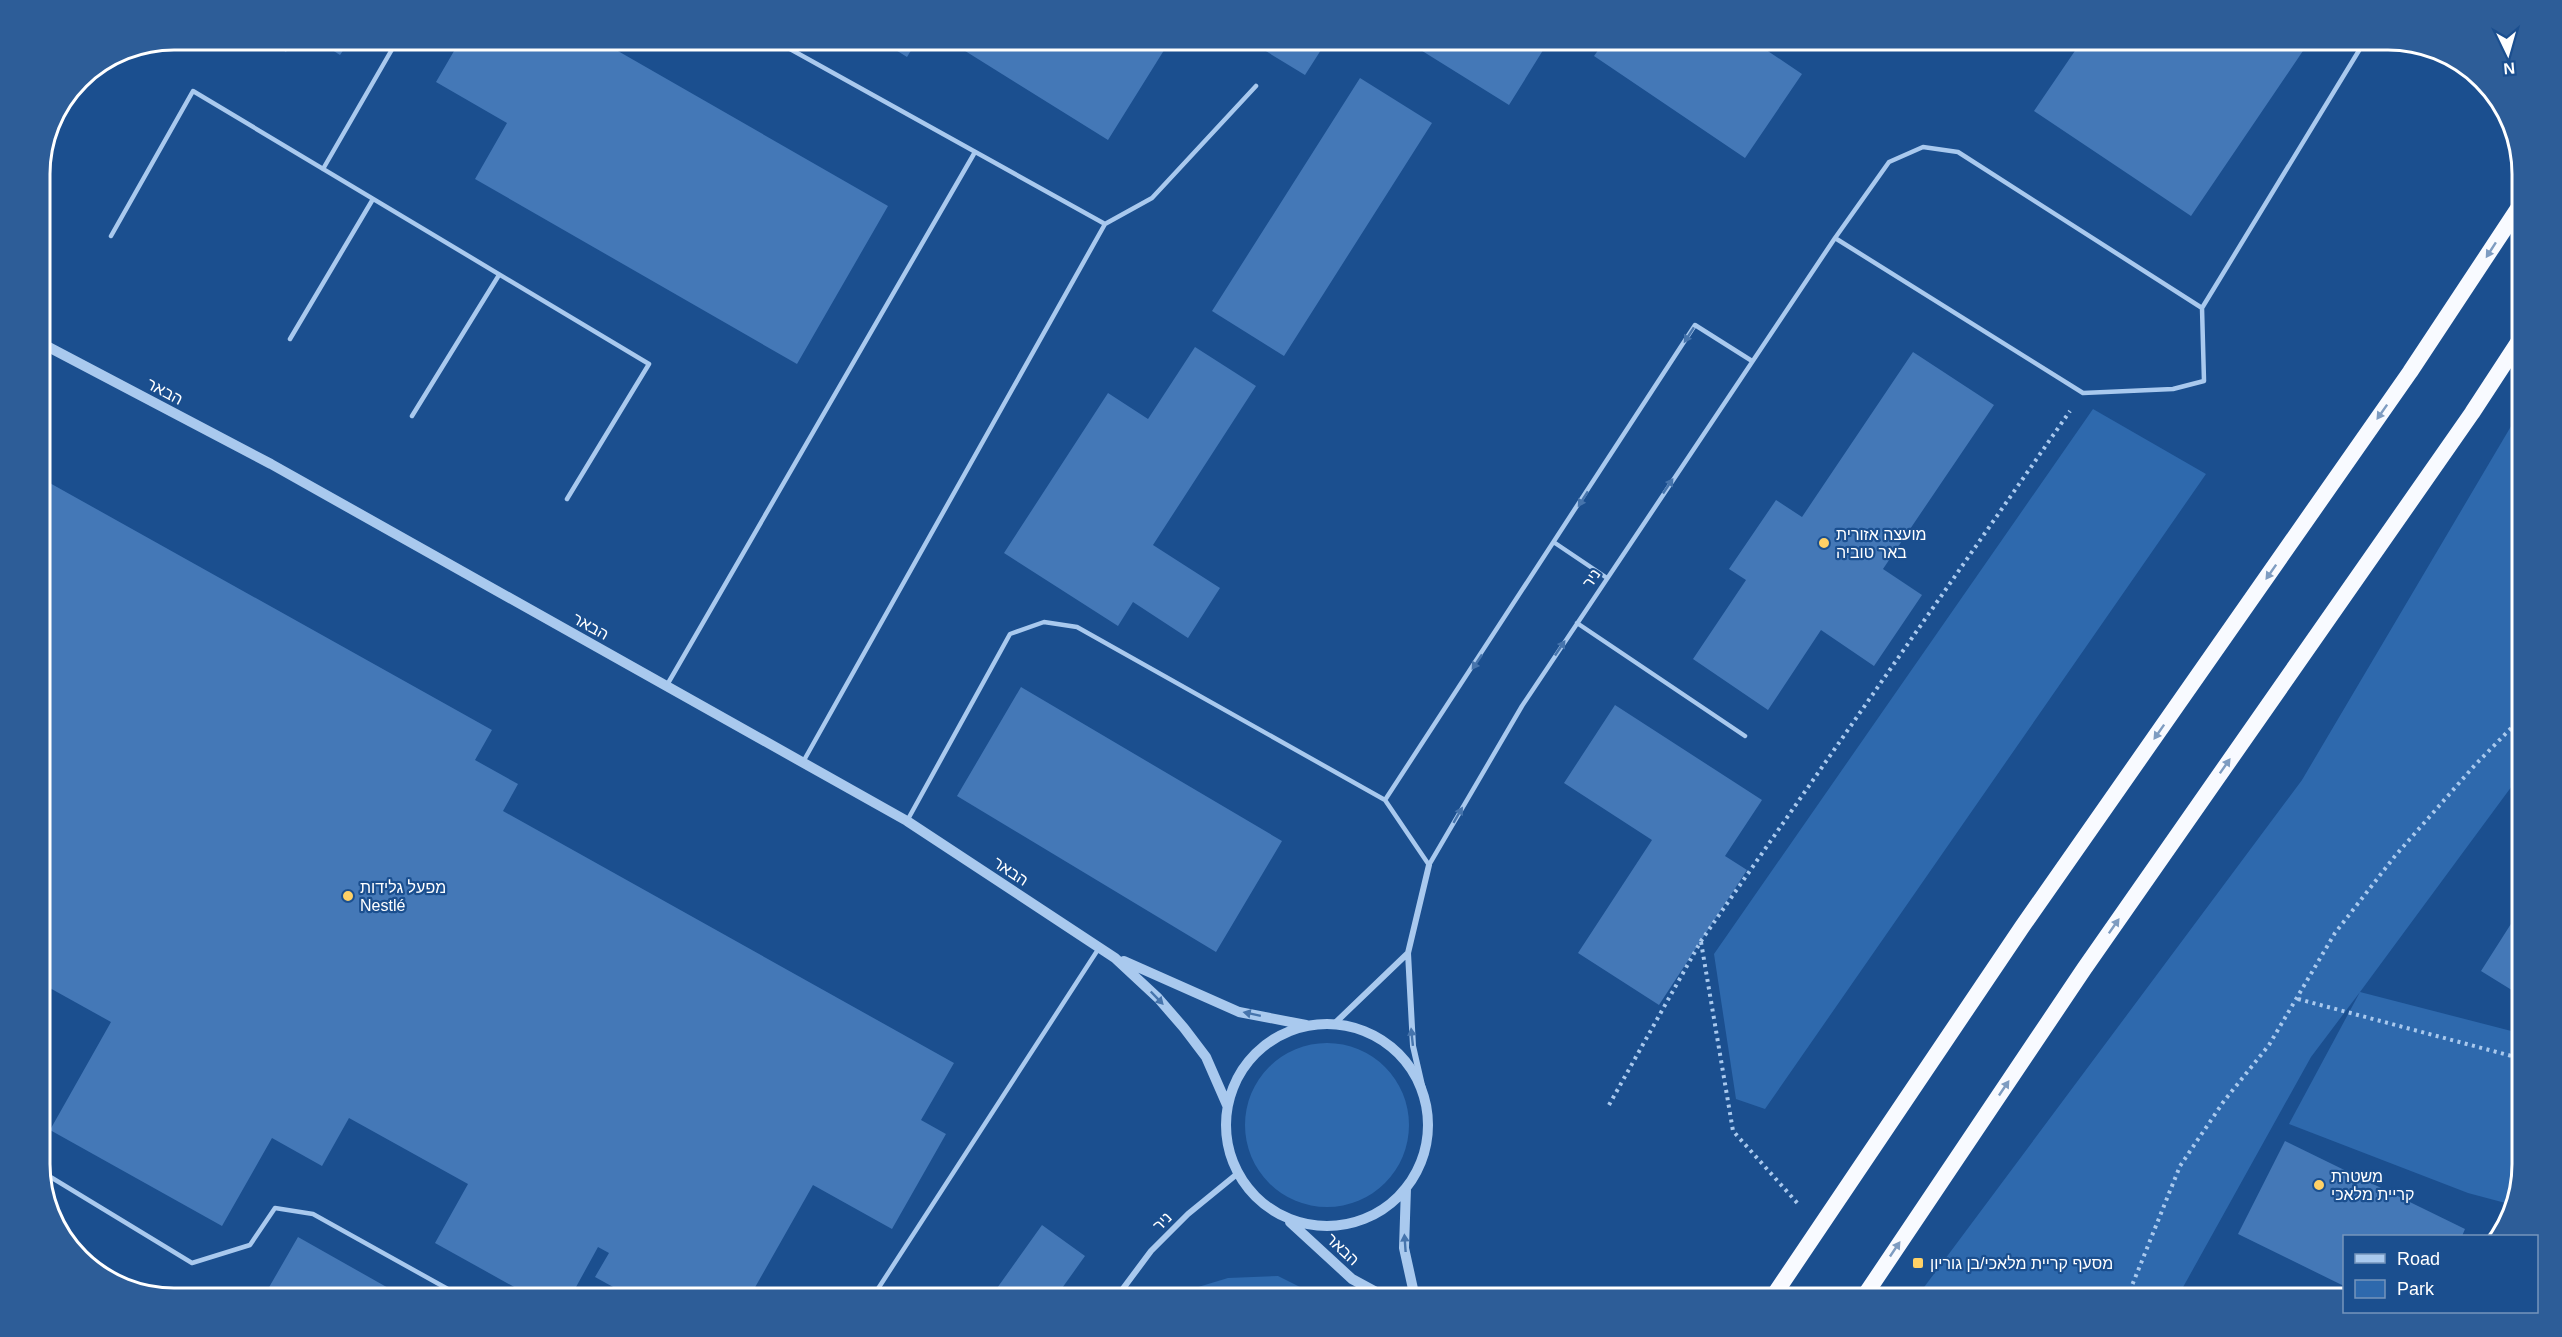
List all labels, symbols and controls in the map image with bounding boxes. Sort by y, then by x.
north arrow [2478,24,2538,84]
text: N [2503,59,2516,77]
one-way arrow [2485,241,2496,258]
one-way arrow [1684,327,1695,343]
street label: הבאר [144,375,186,408]
one-way arrow [2376,403,2388,419]
one-way arrow [1662,478,1673,494]
one-way arrow [1578,491,1589,507]
place label: מועצה אזורית באר טוביה [1836,526,1927,561]
marker: מועצה אזורית באר טוביה [1817,536,1831,550]
one-way arrow [2265,563,2277,579]
street label: ניר [1579,566,1604,591]
street label: הבאר [570,610,612,643]
one-way arrow [1554,641,1566,657]
one-way arrow [1472,654,1483,670]
one-way arrow [2153,723,2165,739]
one-way arrow [2219,759,2231,775]
one-way arrow [1453,806,1463,823]
street label: הבאר [990,854,1031,889]
place label: מפעל גלידות Nestlé [360,879,446,914]
marker: מפעל גלידות Nestlé [341,889,355,903]
one-way arrow [2108,919,2120,935]
one-way arrow [1150,990,1164,1004]
one-way arrow [1243,1009,1262,1018]
one-way arrow [1407,1027,1417,1046]
one-way arrow [1998,1080,2010,1096]
place label: משטרת קריית מלאכי [2331,1168,2414,1203]
marker: משטרת קריית מלאכי [2312,1178,2326,1192]
street label: ניר [1150,1209,1175,1234]
street label: הבאר [1323,1230,1362,1269]
one-way arrow [1400,1234,1409,1253]
legend [2343,1235,2538,1313]
one-way arrow [1889,1242,1901,1258]
text: Road [2397,1249,2440,1269]
place label: מסעף קריית מלאכי/בן גוריון [1930,1255,2113,1272]
marker: מסעף קריית מלאכי/בן גוריון [1911,1256,1925,1270]
text: Park [2397,1279,2435,1299]

